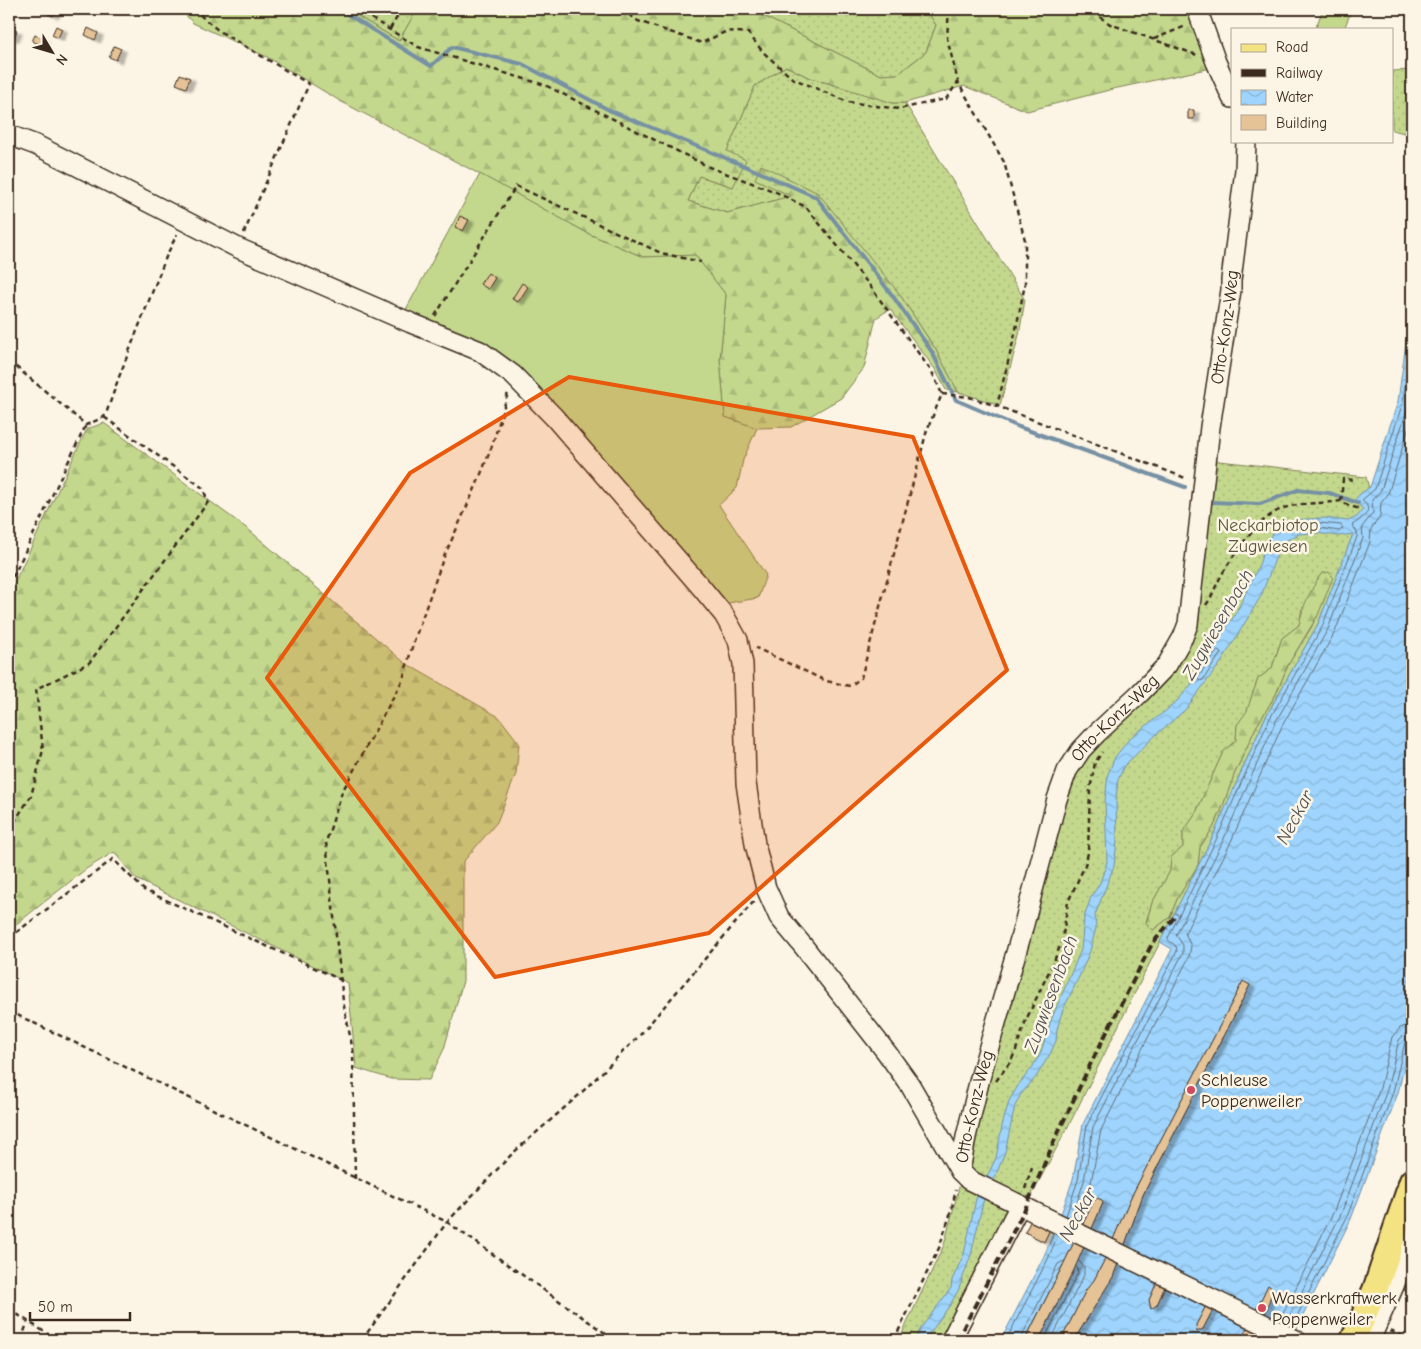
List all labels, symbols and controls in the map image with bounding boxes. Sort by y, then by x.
north arrow [28,28,78,78]
legend [1231,28,1394,142]
text: Road [1276,38,1308,56]
text: N [52,51,71,69]
text: Railway [1276,64,1323,82]
text: Water [1276,88,1313,106]
text: Building [1276,114,1327,132]
street label: Otto-Konz-Weg [1207,269,1243,386]
park label: Neckarbiotop Zugwiesen [1217,515,1319,557]
water label: Zugwiesenbach [1177,566,1258,684]
street label: Otto-Konz-Weg [1066,670,1163,765]
water label: Neckar [1272,785,1319,848]
water label: Zugwiesenbach [1019,933,1082,1057]
street label: Otto-Konz-Weg [952,1048,998,1165]
place label: Schleuse Poppenweiler [1201,1070,1302,1112]
marker: Schleuse Poppenweiler [1185,1084,1197,1096]
water label: Neckar [1054,1183,1102,1245]
place label: Wasserkraftwerk Poppenweiler [1272,1288,1397,1330]
scale bar [30,1289,130,1321]
text: 50 m [38,1298,73,1316]
marker: Wasserkraftwerk Poppenweiler [1256,1302,1268,1314]

